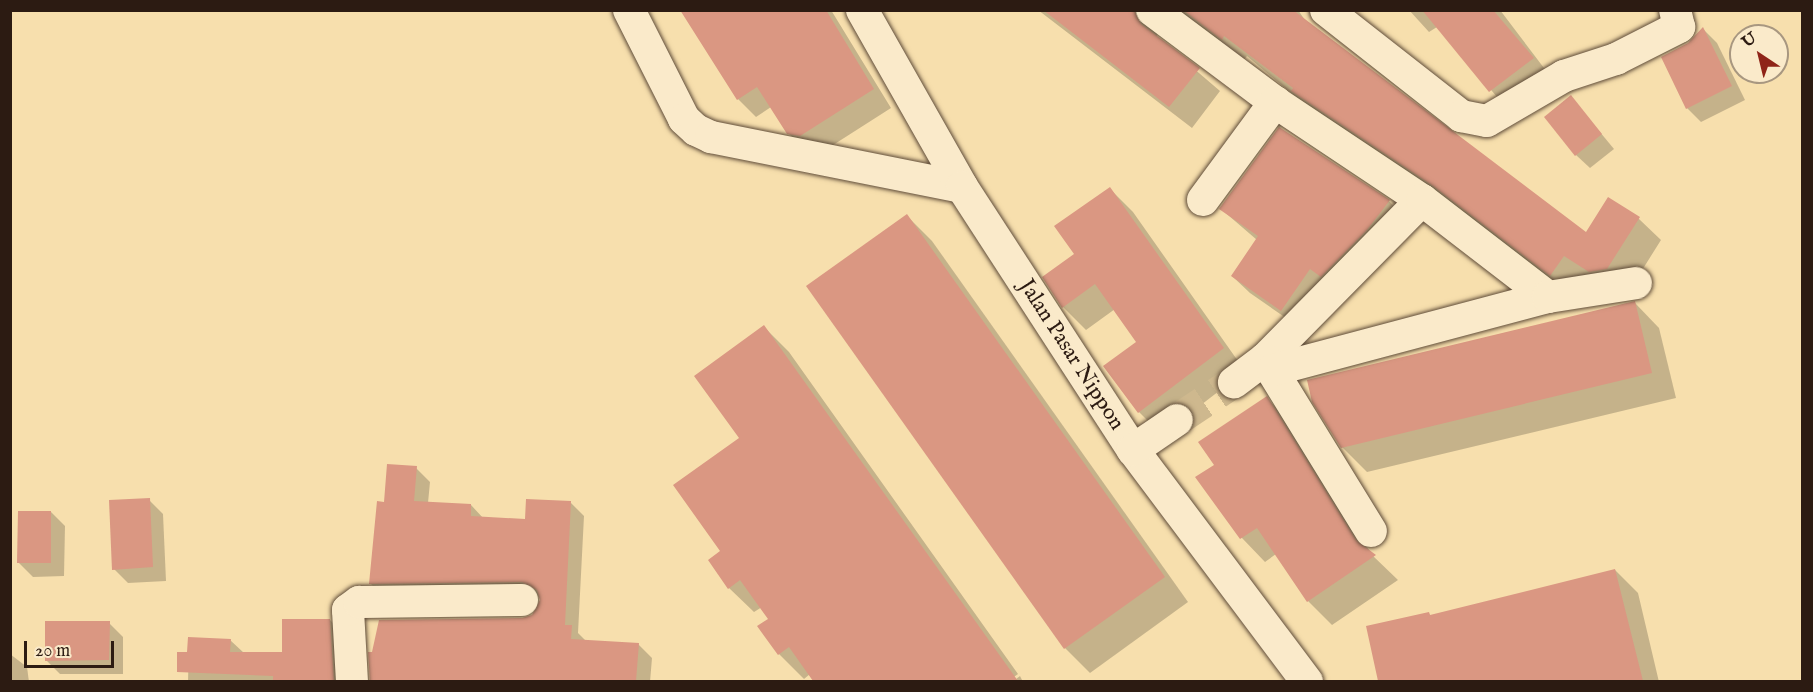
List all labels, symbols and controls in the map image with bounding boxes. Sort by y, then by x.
north arrow [1729,24,1789,84]
text: U [1739,29,1761,53]
street label: Jalan Pasar Nippon [1012,275,1130,435]
scale bar [27,629,117,667]
text: 20 m [35,640,70,663]

